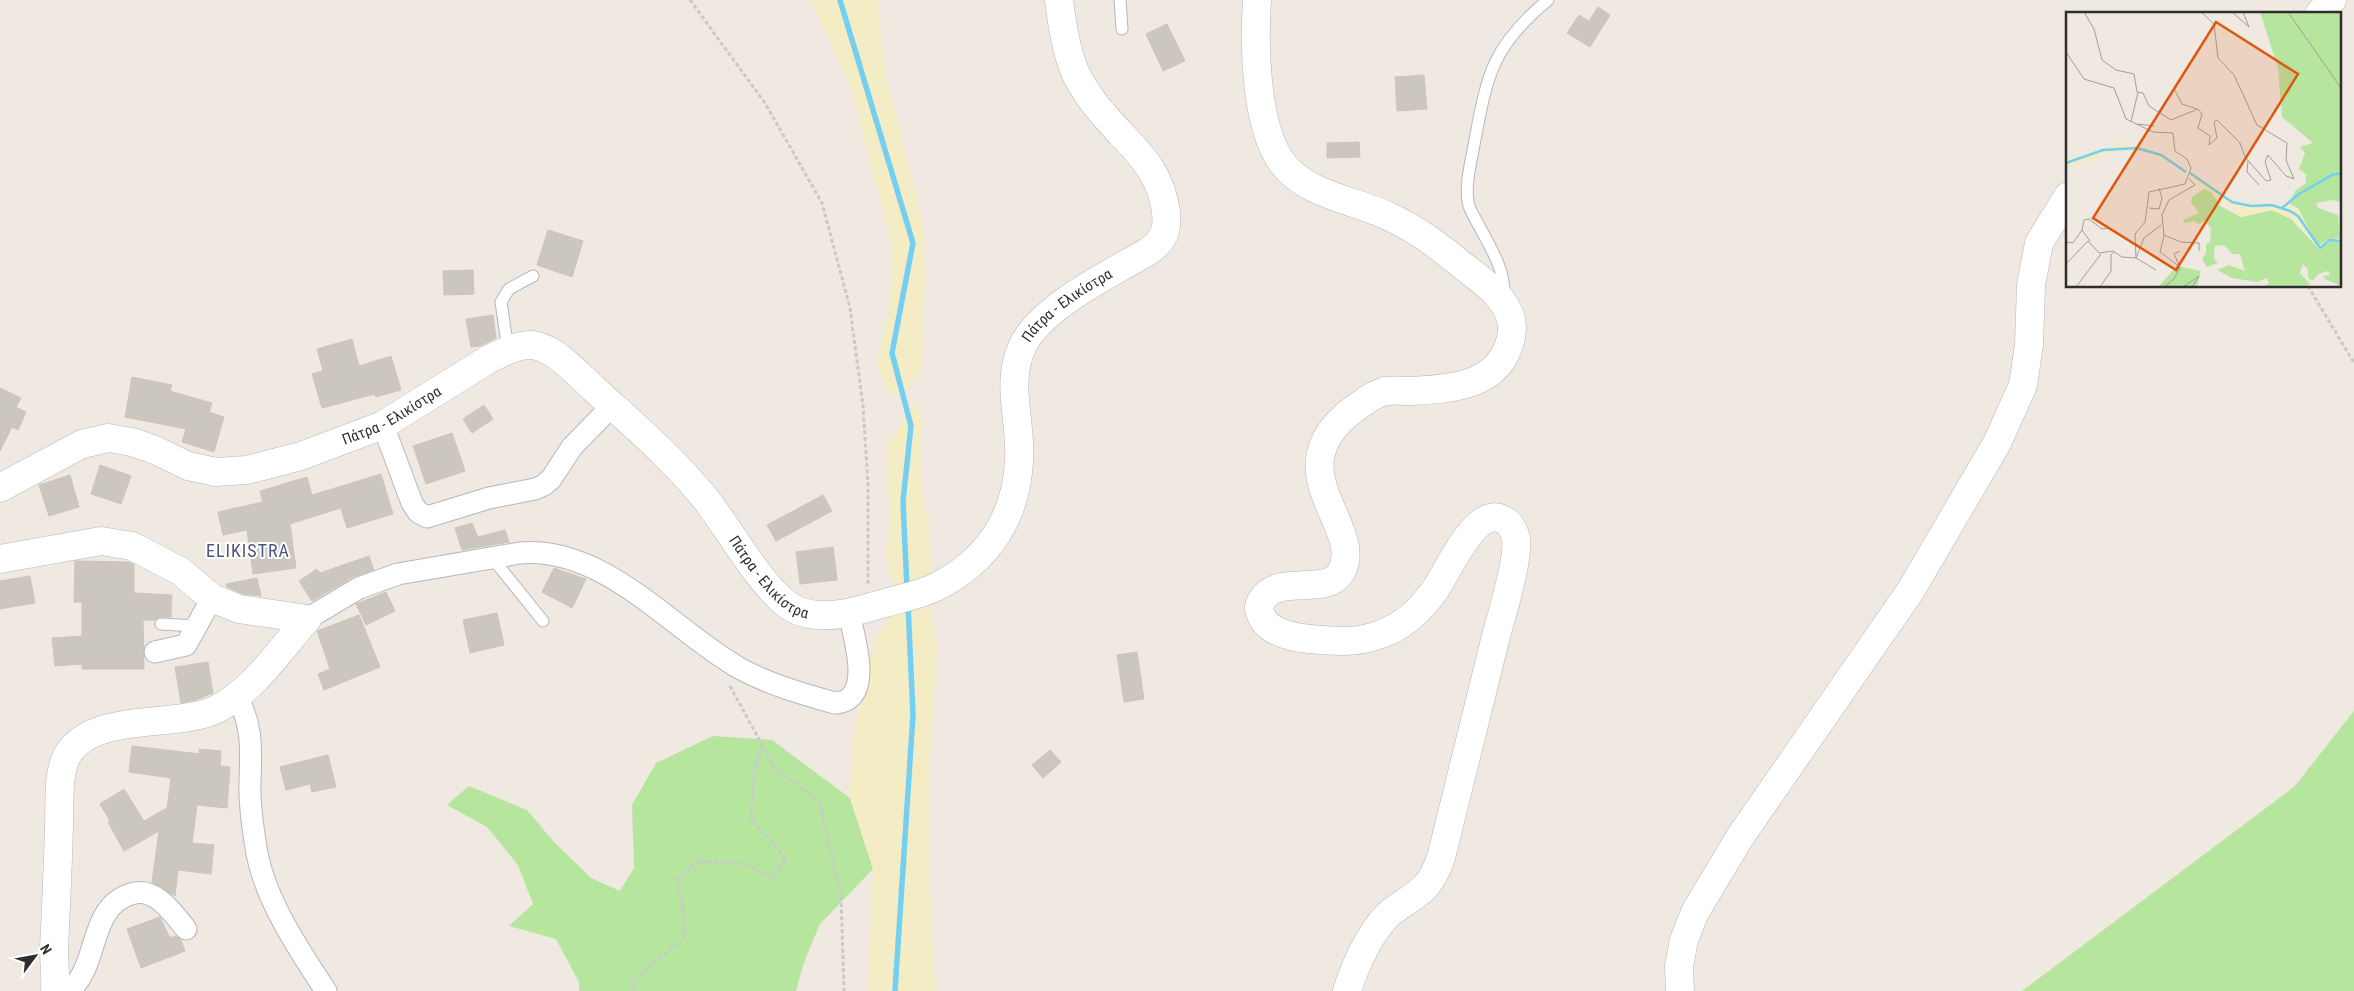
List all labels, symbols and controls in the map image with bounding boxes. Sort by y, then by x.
inset map [2066,12,2342,288]
street label: Πάτρα - Ελικίστρα [1018,264,1116,345]
street label: Πάτρα - Ελικίστρα [339,382,445,449]
street label: Πάτρα - Ελικίστρα [725,532,811,623]
district label: ELIKISTRA [206,540,290,561]
north arrow [10,931,60,981]
text: N [37,941,55,957]

